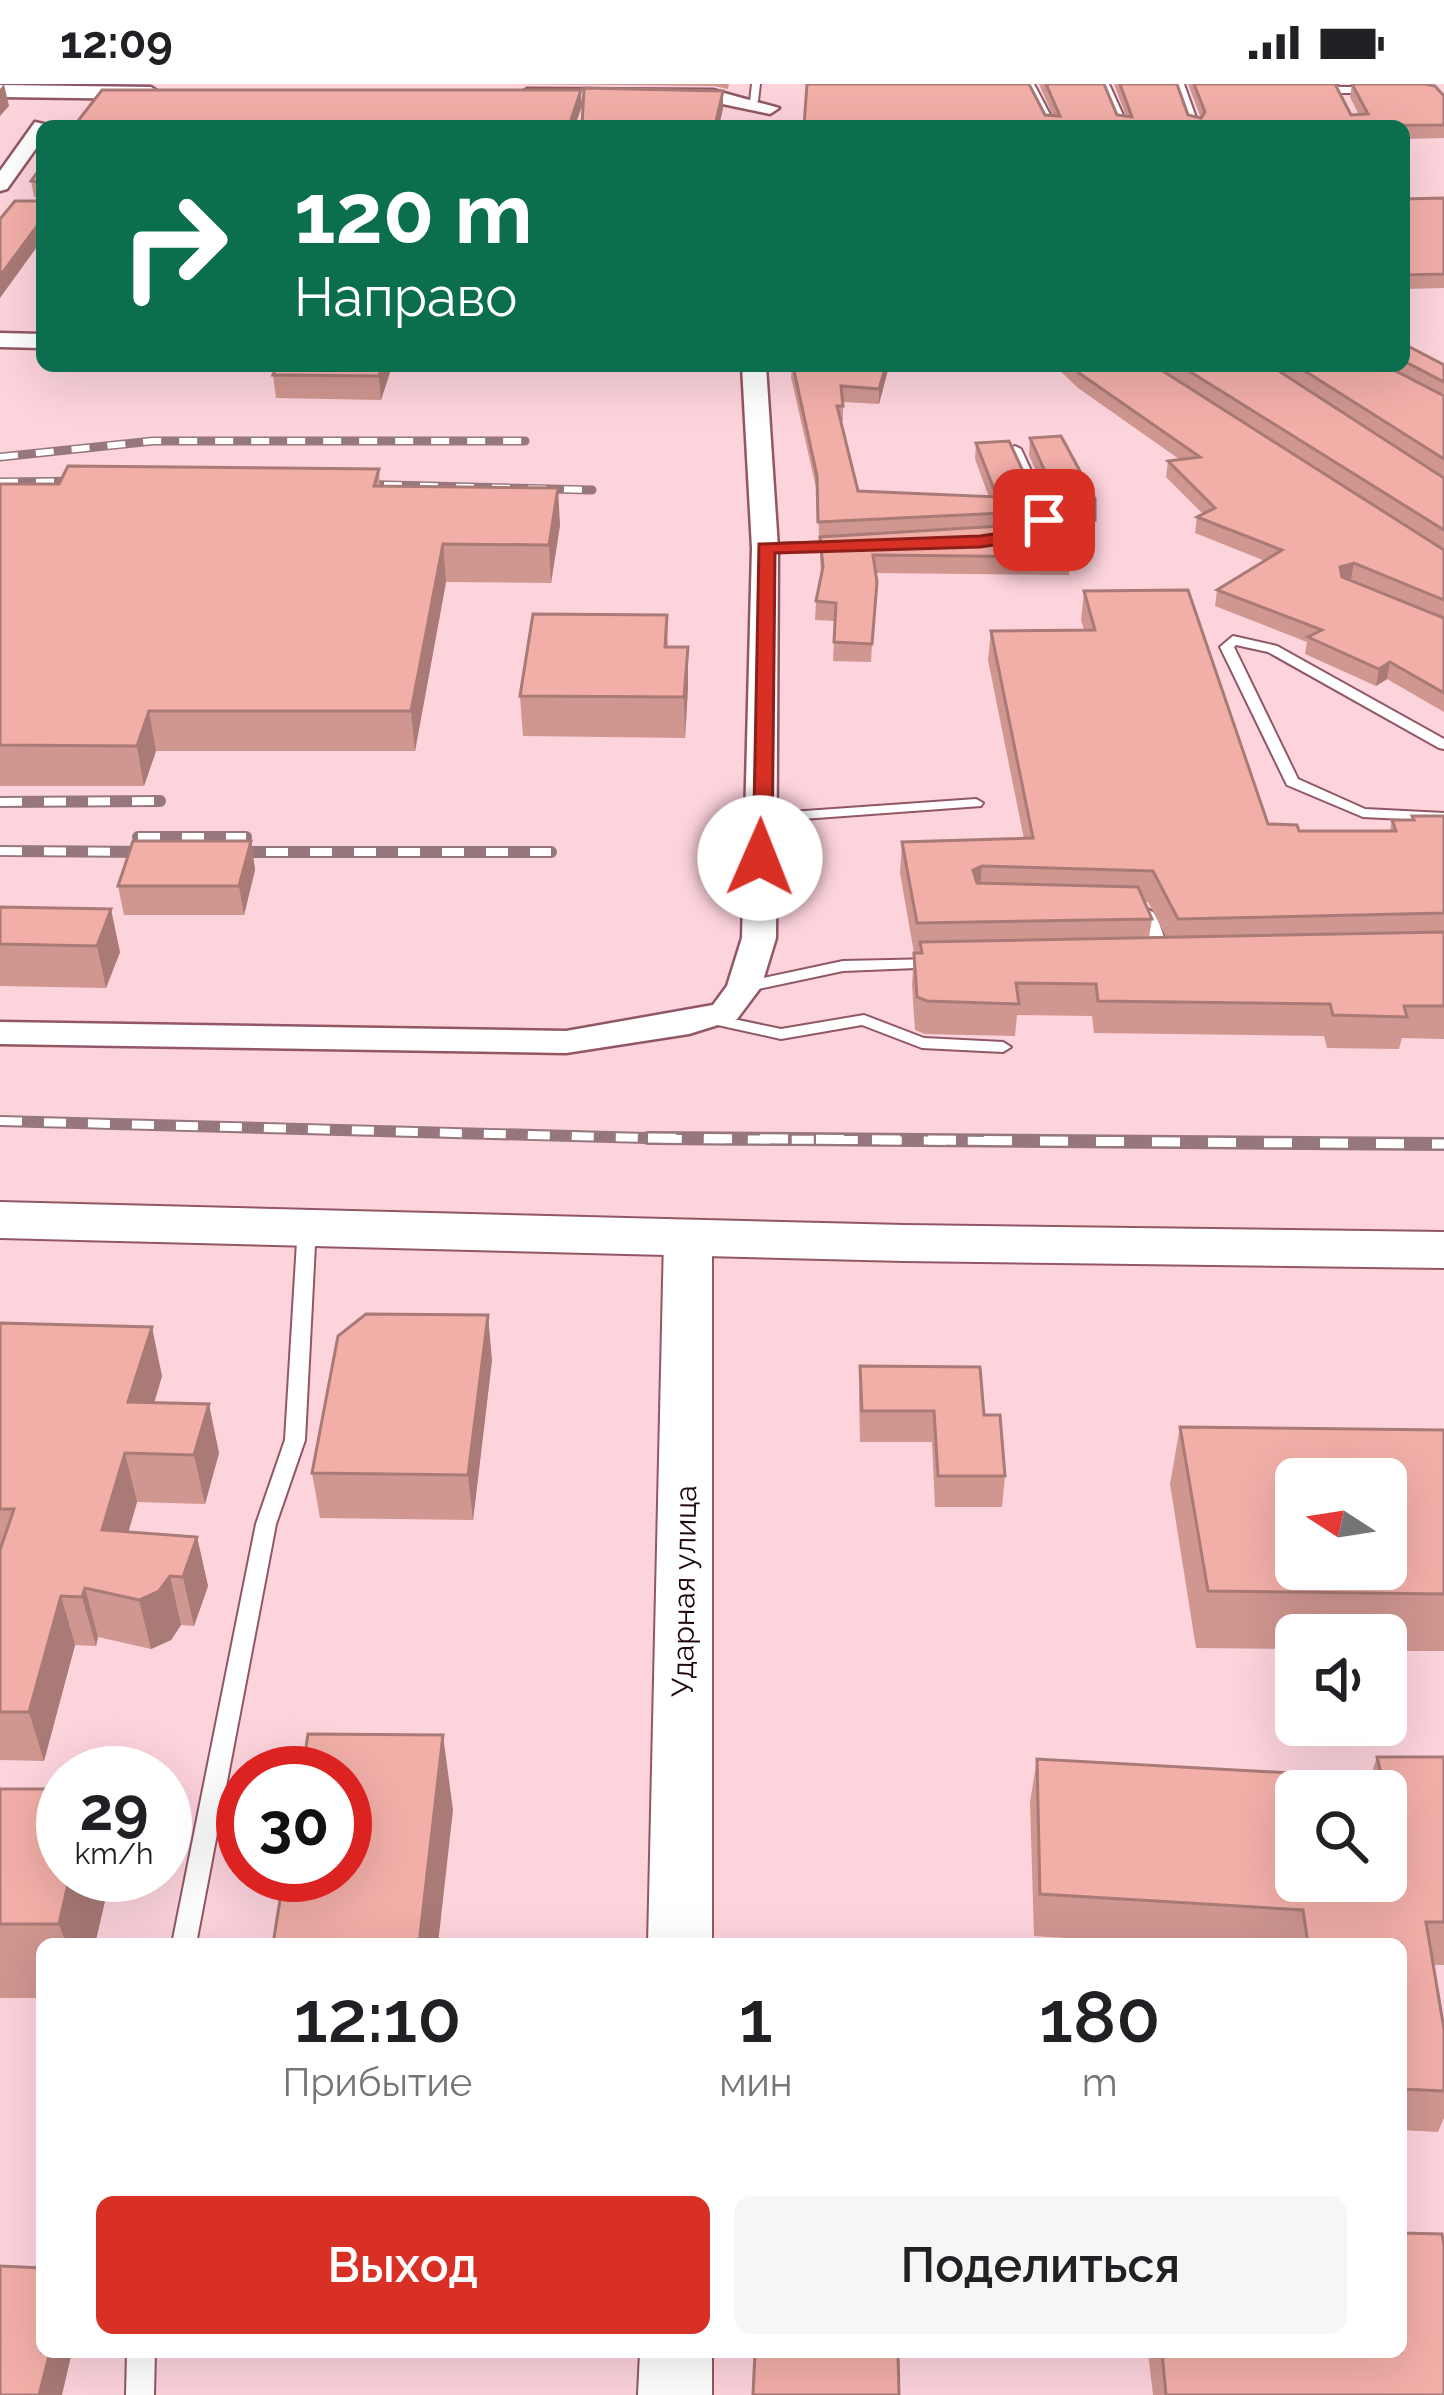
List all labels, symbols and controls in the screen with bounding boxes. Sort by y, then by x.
text: 12:09 [60,16,173,69]
text: 120 m [294,164,533,263]
icon: right [96,168,252,324]
text: Направо [294,265,517,329]
pin [993,469,1095,571]
icon: arrive [1011,487,1077,553]
position arrow [697,795,823,921]
north arrow [1275,1458,1407,1590]
map controls [1275,1458,1407,1902]
street label: Ударная улица [665,1485,703,1697]
button: sound [1275,1614,1407,1746]
speed limit sign: 30 [216,1746,372,1902]
button: search [1275,1770,1407,1902]
text: 29 [79,1774,149,1844]
text: km/h [74,1836,154,1871]
text: 12:10 [294,1974,461,2059]
text: 1 [739,1974,773,2059]
text: 180 [1039,1974,1160,2059]
text: Прибытие [283,2059,473,2105]
text: мин [719,2059,792,2105]
text: m [1082,2059,1118,2105]
button: Выход [96,2196,710,2334]
button: Поделиться [734,2196,1347,2334]

